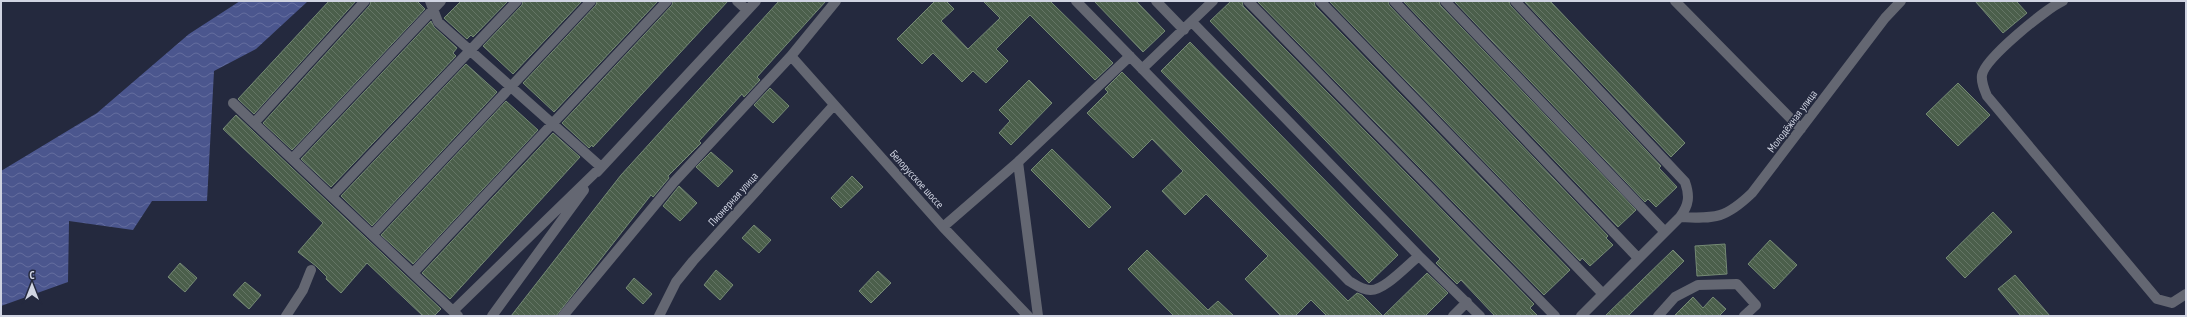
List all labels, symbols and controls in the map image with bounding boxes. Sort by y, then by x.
street label: Молодёжная улица [1764,87,1820,155]
street label: Белорусское шоссе [887,147,947,212]
street label: Пионерная улица [705,169,761,229]
north arrow [12,265,52,305]
text: С [29,268,35,282]

